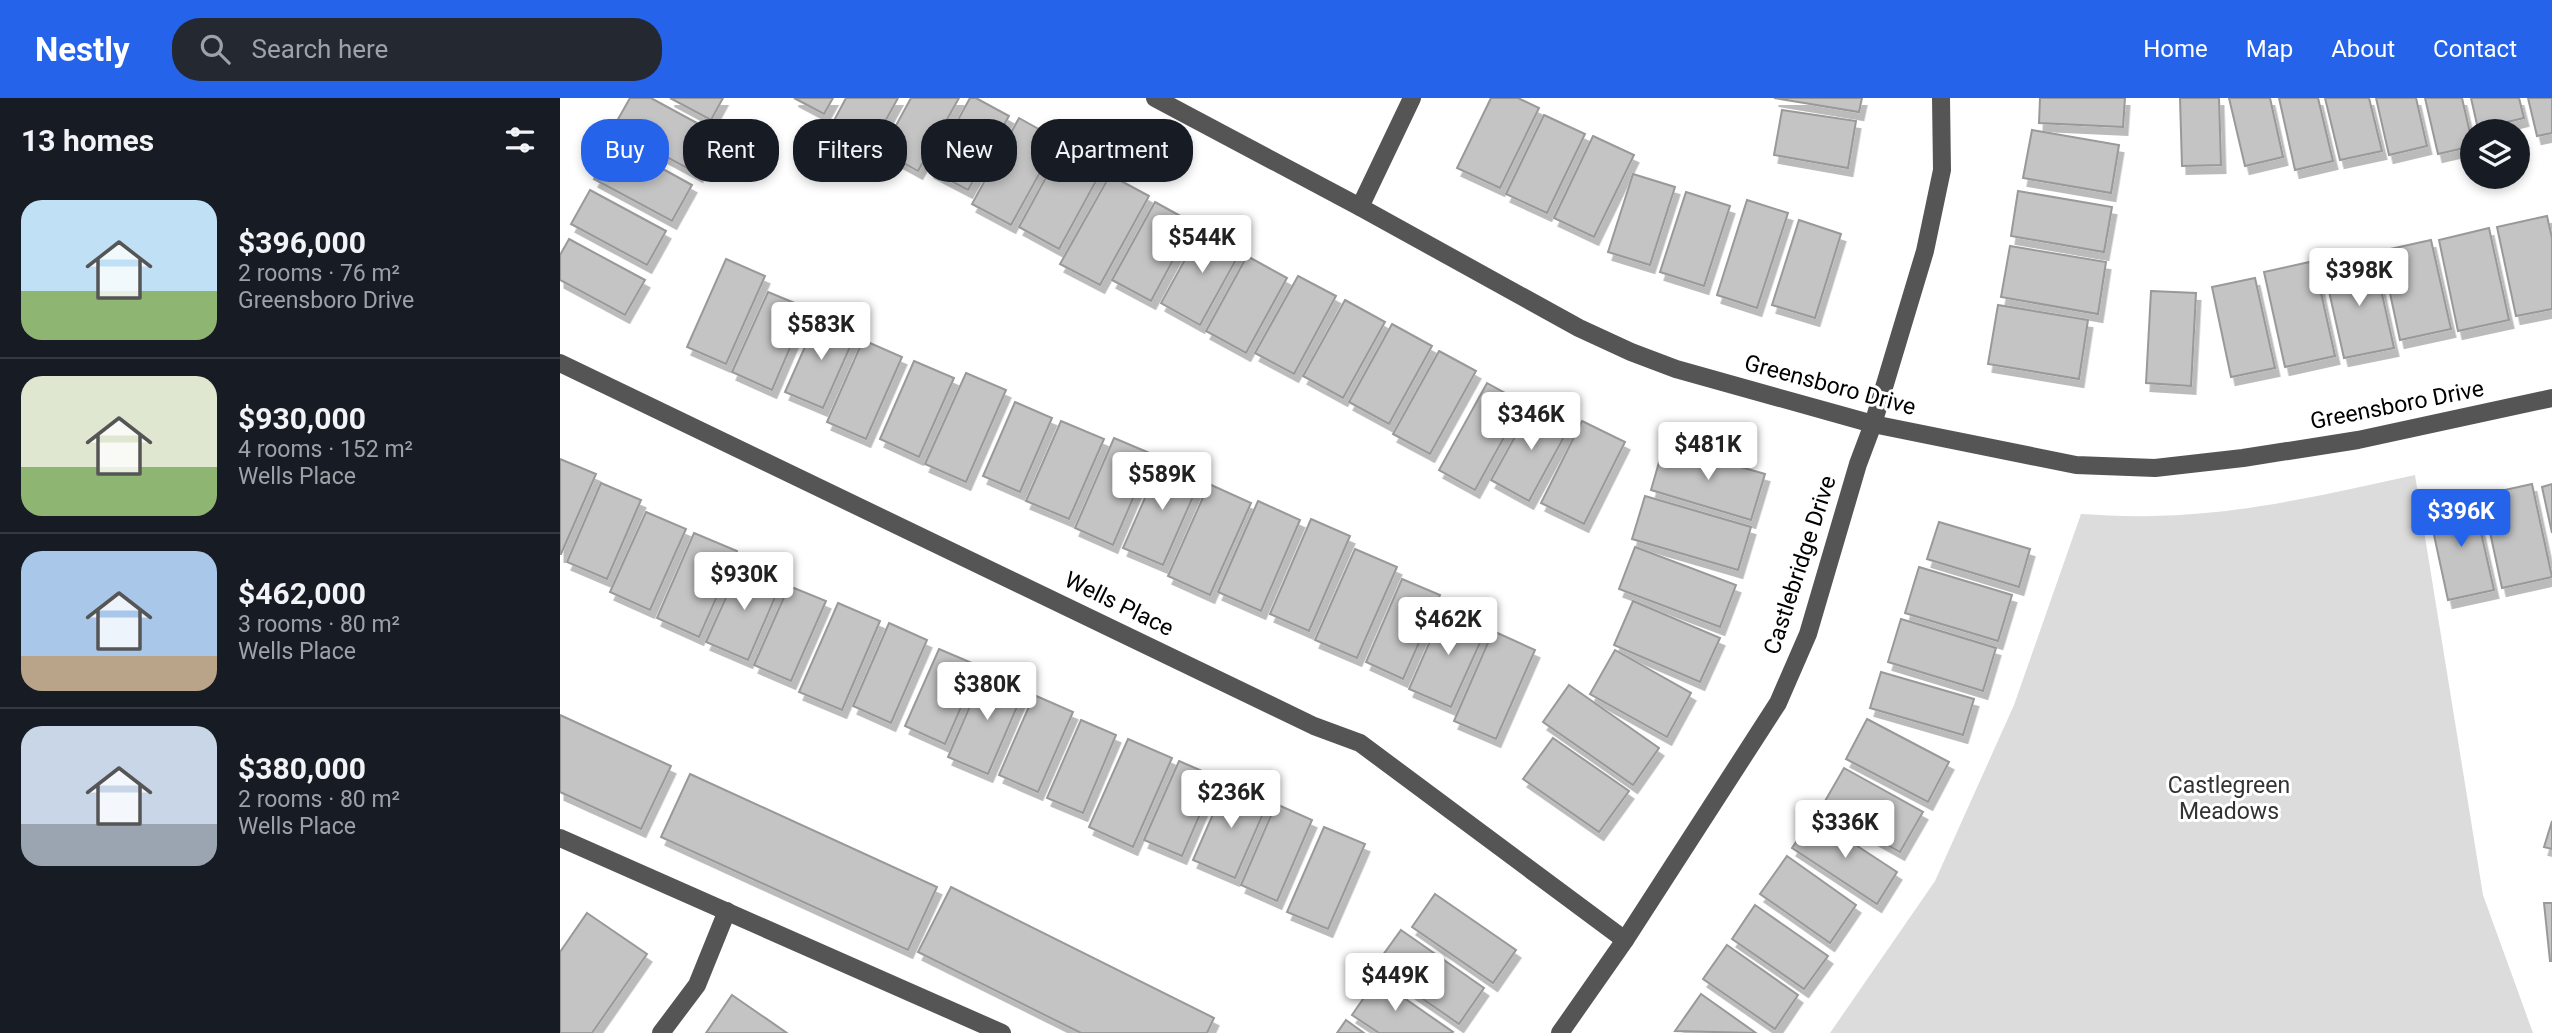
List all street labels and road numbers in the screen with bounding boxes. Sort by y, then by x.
street label: Greensboro Drive [1741,349,1919,421]
street label: Greensboro Drive [2308,375,2486,435]
street label: Castlebridge Drive [1758,472,1842,658]
street label: Wells Place [1060,566,1178,642]

